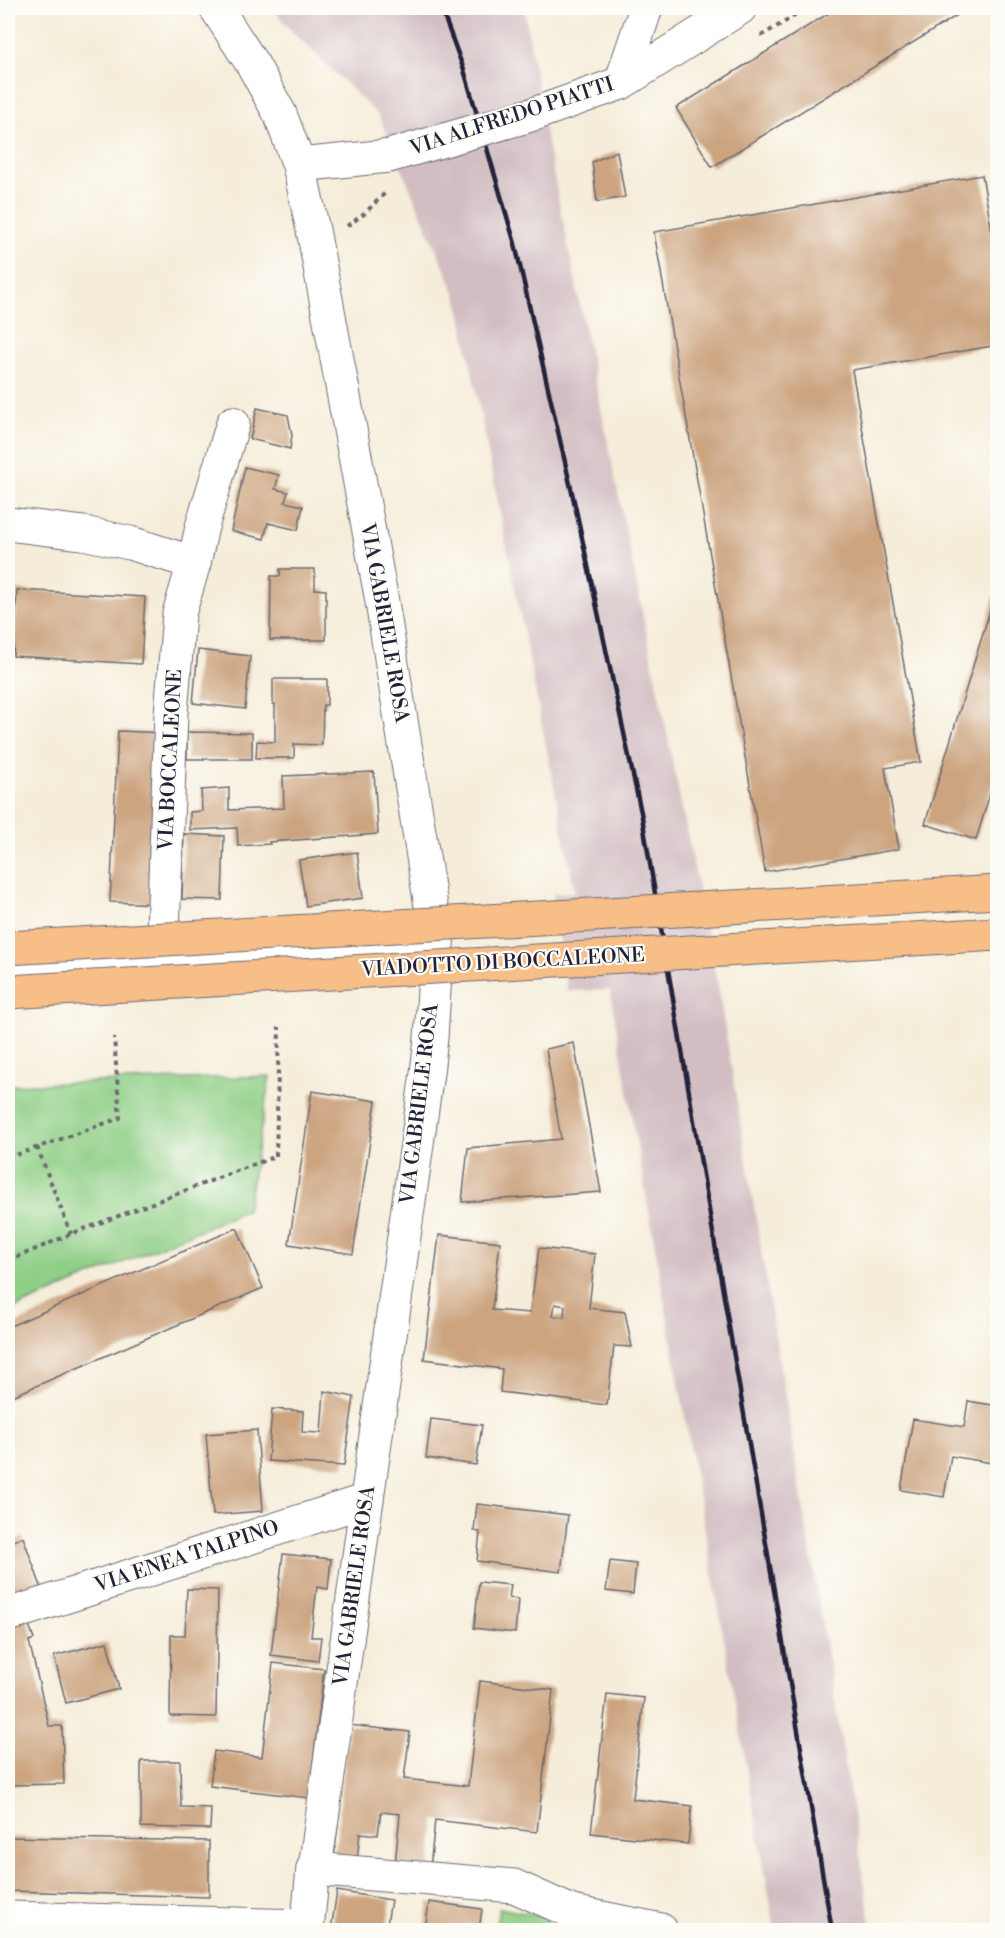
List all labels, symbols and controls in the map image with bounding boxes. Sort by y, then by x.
street label: VIA ALFREDO PIATTI [406,72,618,162]
street label: VIA GABRIELE ROSA [354,520,414,726]
street label: VIA BOCCALEONE [154,669,188,852]
street label: VIADOTTO DI BOCCALEONE [360,943,645,983]
street label: VIA GABRIELE ROSA [395,1001,445,1207]
street label: VIA GABRIELE ROSA [328,1483,382,1689]
street label: VIA ENEA TALPINO [91,1515,282,1599]

